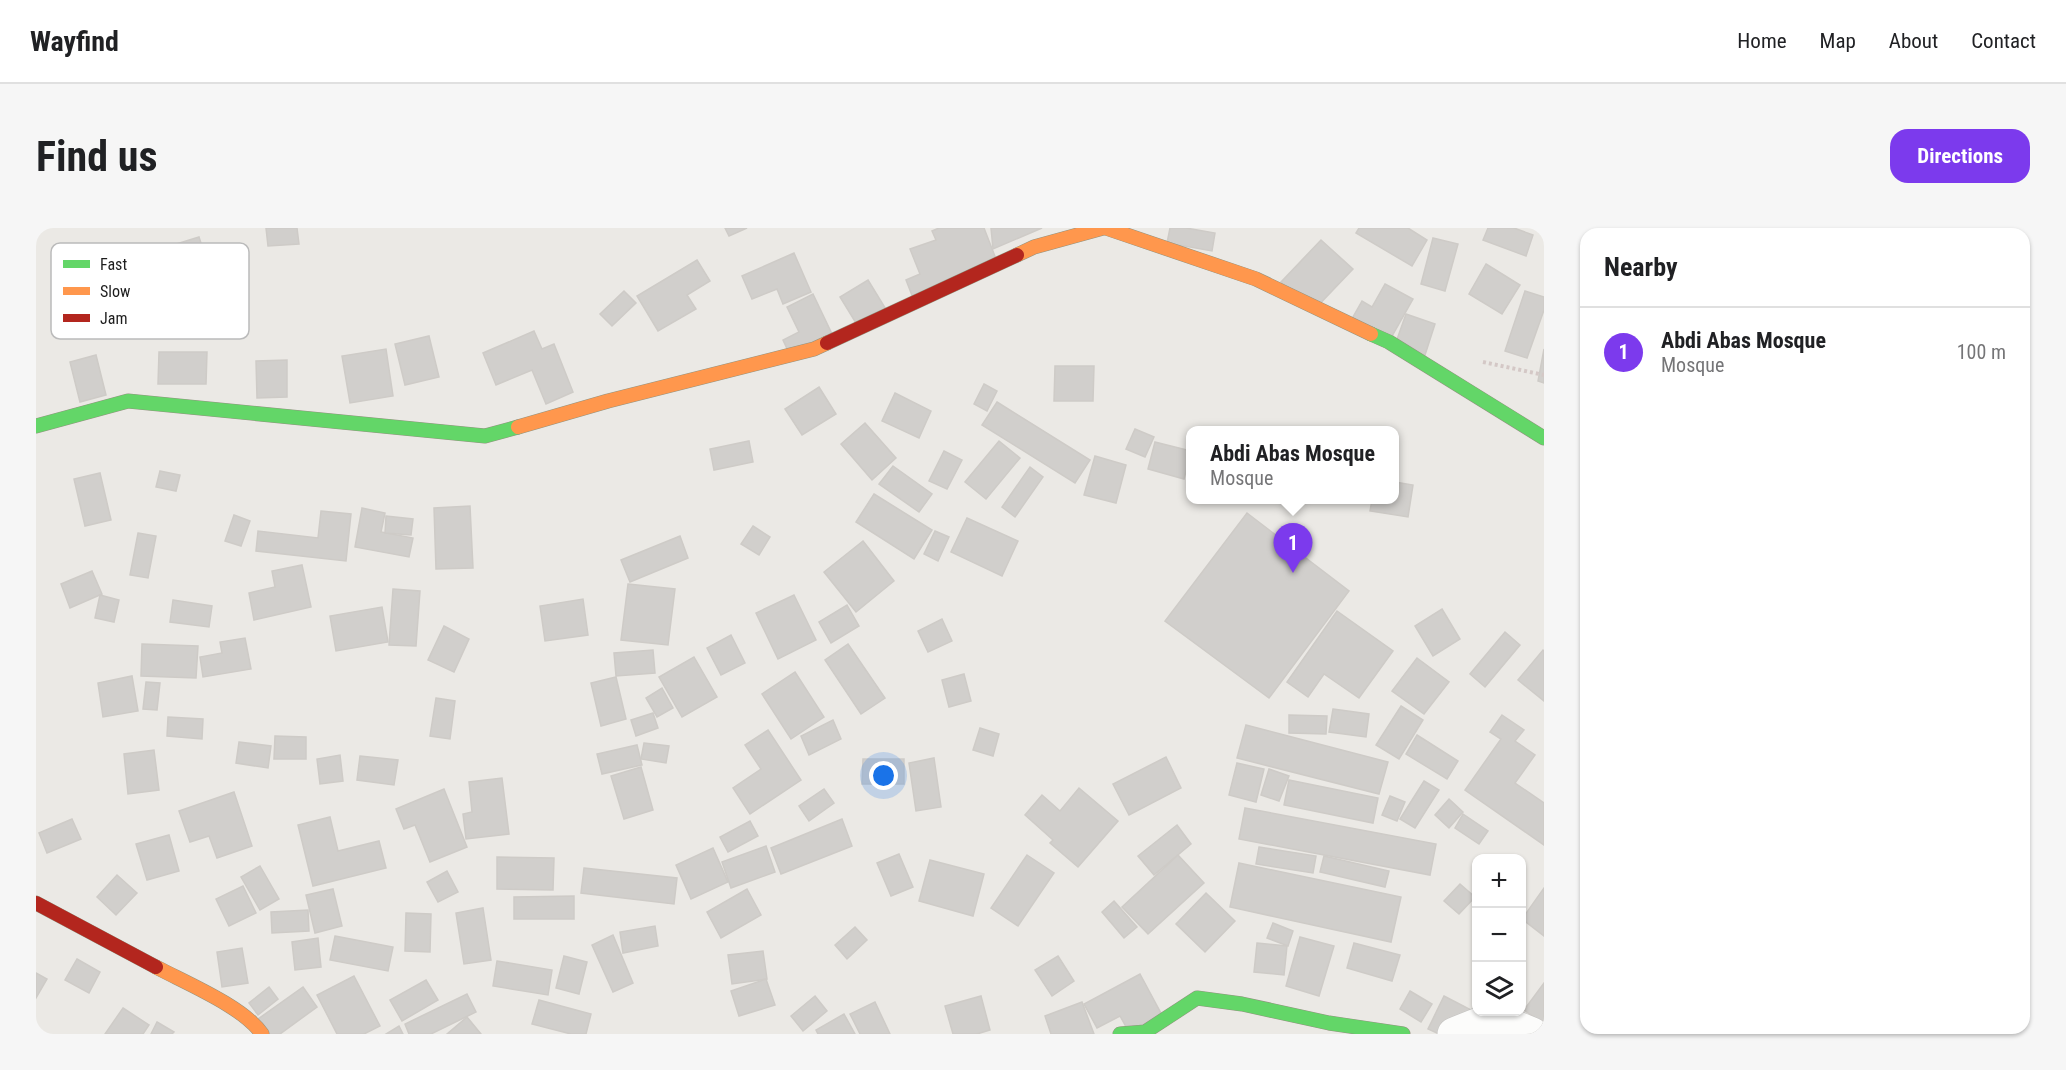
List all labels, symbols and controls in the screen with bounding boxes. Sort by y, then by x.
text: Wayfind [30,25,119,58]
text: Home [1737,29,1787,53]
text: Map [1820,29,1856,53]
text: About [1889,29,1938,53]
text: Contact [1971,29,2036,53]
button: Directions [1890,129,2030,183]
text: Find us [36,132,157,181]
legend [51,243,249,339]
text: Nearby [1604,252,1678,282]
text: Fast [100,255,127,274]
text: Slow [100,282,130,301]
text: Jam [100,309,127,328]
text: Abdi Abas Mosque [1661,328,1826,353]
text: 1 [1618,340,1629,364]
text: 100 m [1957,340,2006,364]
text: Mosque [1661,353,1724,377]
popup [1186,426,1399,504]
text: Abdi Abas Mosque [1210,441,1375,466]
text: Mosque [1210,466,1273,490]
pin: 1 [1274,524,1312,573]
your location [869,761,898,790]
map controls [1472,854,1526,1016]
button: + [1472,854,1526,908]
button: − [1472,908,1526,962]
button: layers [1472,962,1526,1016]

